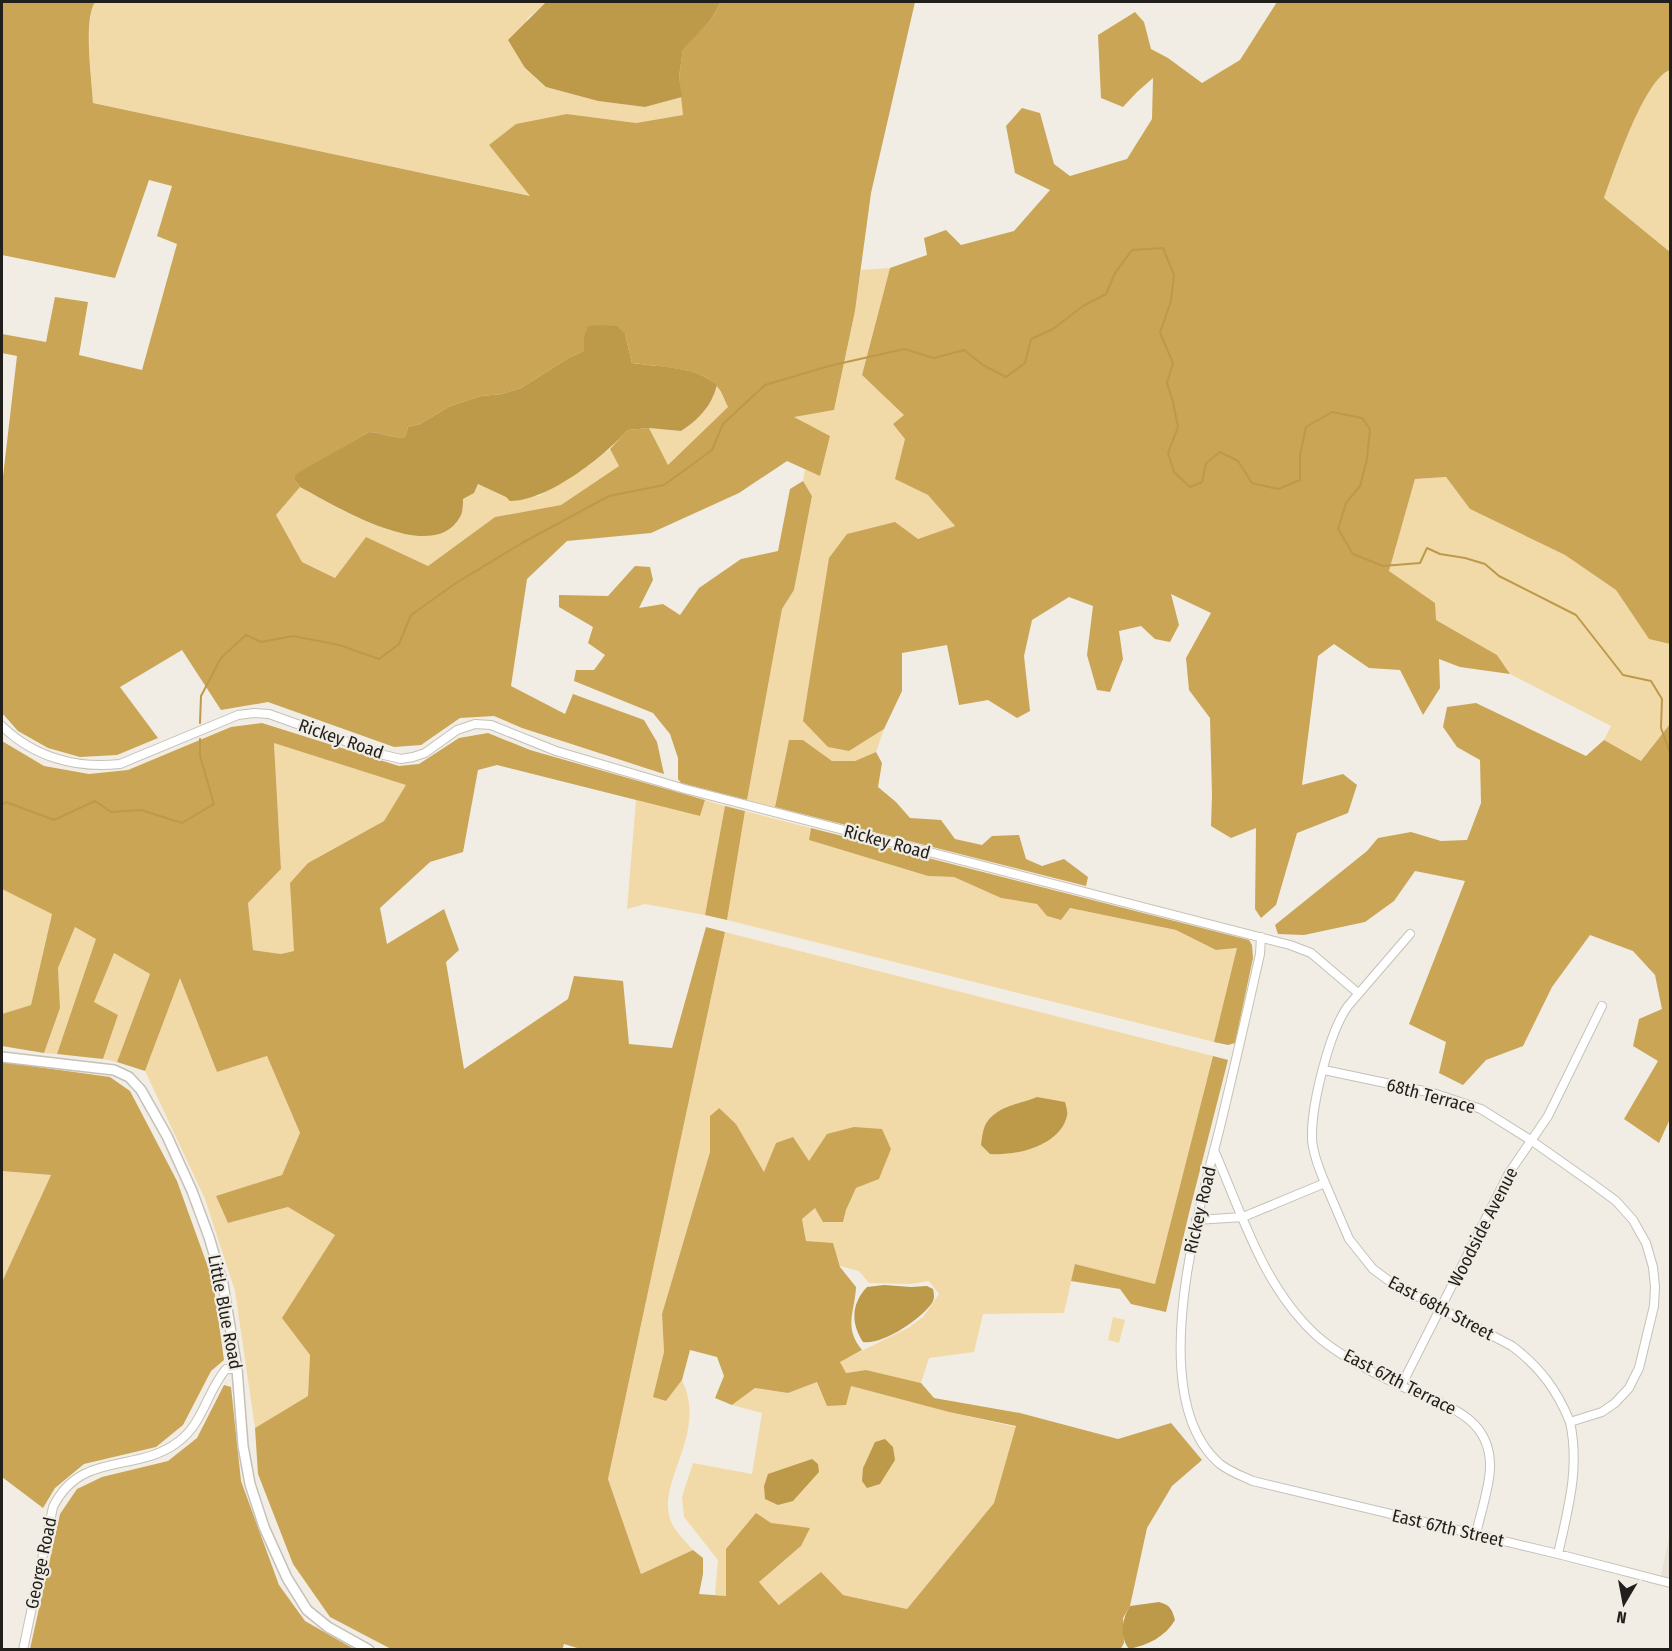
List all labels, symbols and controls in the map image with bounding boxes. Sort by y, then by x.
street label: Rickey Road [295,714,387,764]
street label: Rickey Road [841,820,933,864]
street label: 68th Terrace [1384,1074,1478,1118]
street label: Rickey Road [1179,1164,1221,1256]
street label: Woodside Avenue [1443,1164,1523,1290]
street label: Little Blue Road [203,1253,247,1371]
street label: East 68th Street [1384,1271,1498,1345]
street label: East 67th Terrace [1340,1344,1460,1420]
street label: East 67th Street [1390,1504,1506,1552]
street label: George Road [21,1515,61,1611]
north arrow [1594,1573,1654,1633]
text: N [1615,1607,1628,1627]

